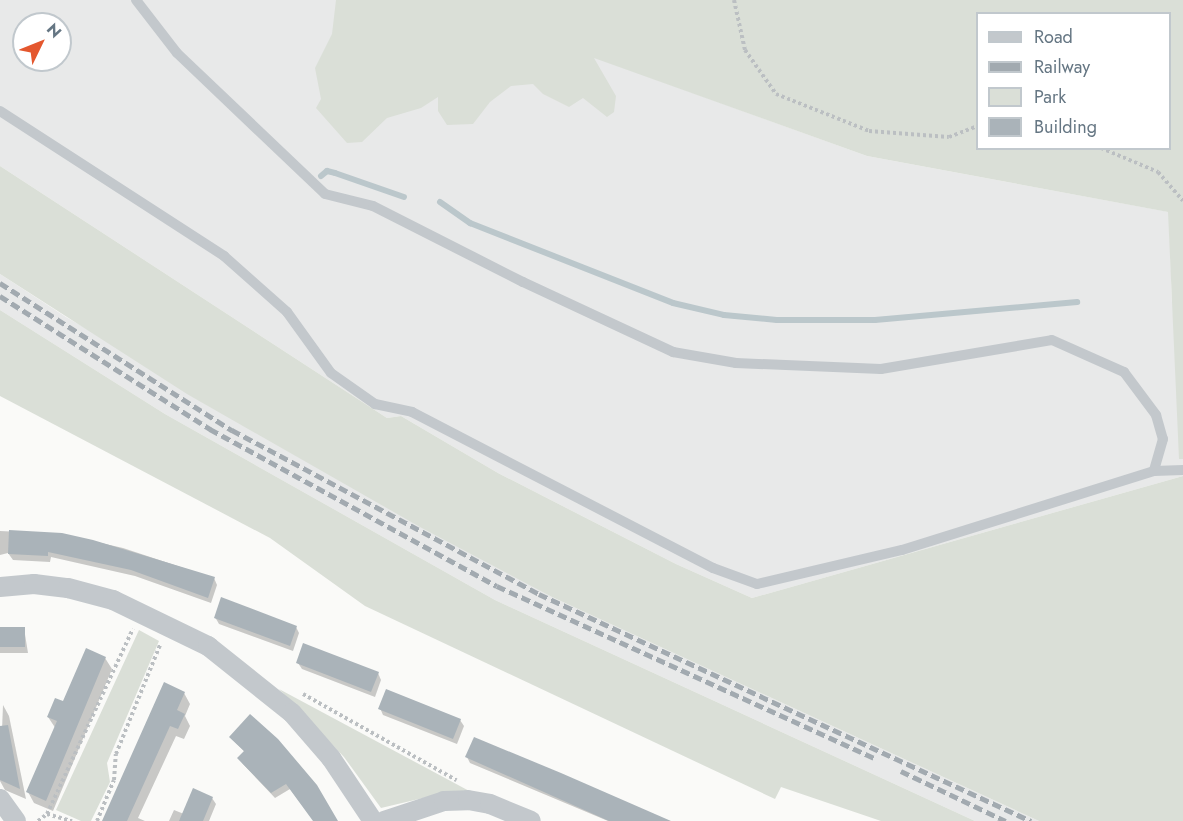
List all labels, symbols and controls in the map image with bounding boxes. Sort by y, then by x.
north arrow [12,12,72,72]
legend [976,12,1171,150]
text: N [41,18,67,43]
text: Road [1034,24,1073,50]
text: Railway [1034,54,1090,80]
text: Park [1034,84,1066,110]
text: Building [1034,114,1097,140]

